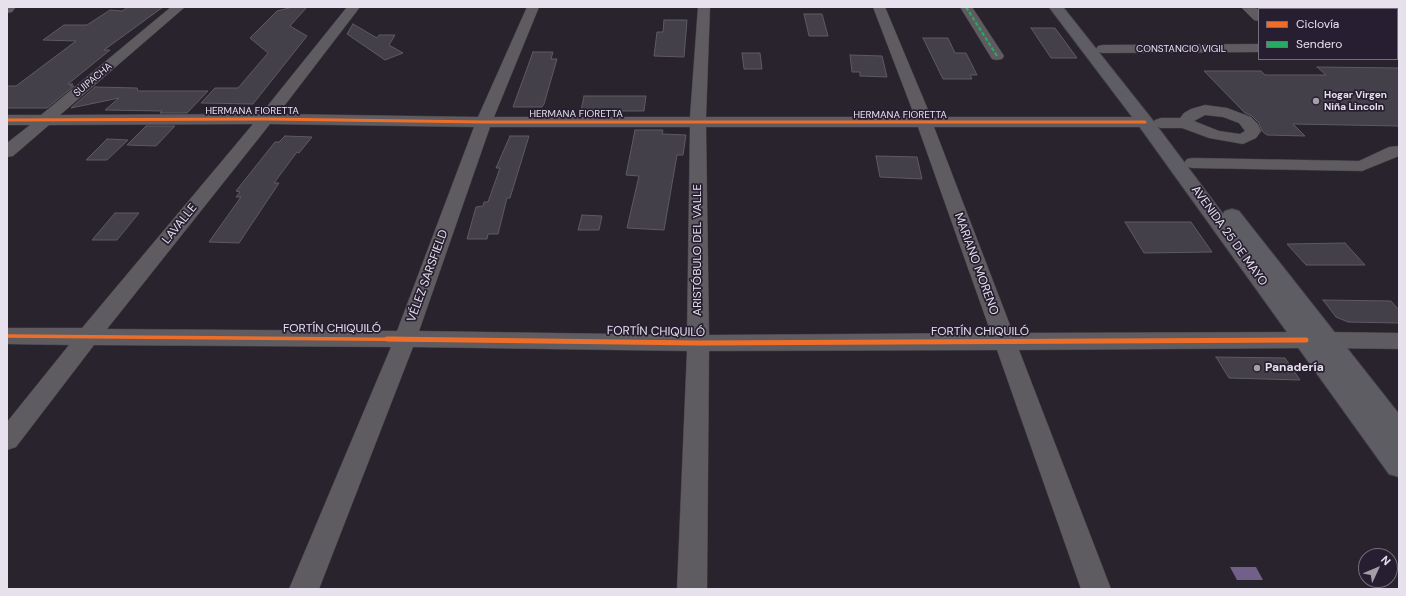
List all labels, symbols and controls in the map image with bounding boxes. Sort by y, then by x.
legend [1258,8,1398,60]
text: Ciclovía [1296,16,1339,32]
text: Sendero [1296,36,1342,52]
street label: CONSTANCIO VIGIL [1136,43,1226,55]
street label: SUIPACHA [71,60,115,100]
place label: Hogar Virgen Niña Lincoln [1324,89,1387,112]
marker: Hogar Virgen Niña Lincoln [1311,96,1321,106]
street label: HERMANA FIORETTA [205,105,299,117]
street label: HERMANA FIORETTA [529,108,623,120]
street label: HERMANA FIORETTA [853,109,947,121]
street label: AVENIDA 25 DE MAYO [1188,183,1270,289]
street label: ARISTÓBULO DEL VALLE [691,184,705,316]
street label: LAVALLE [159,201,201,247]
street label: MARIANO MORENO [951,211,1001,317]
street label: VÉLEZ SARSFIELD [405,228,451,324]
street label: FORTÍN CHIQUILÓ [283,322,381,336]
street label: FORTÍN CHIQUILÓ [607,324,705,340]
street label: FORTÍN CHIQUILÓ [931,325,1029,339]
place label: Panadería [1265,361,1324,375]
marker: Panadería [1252,363,1262,373]
north arrow [1358,548,1398,588]
text: N [1378,553,1394,568]

